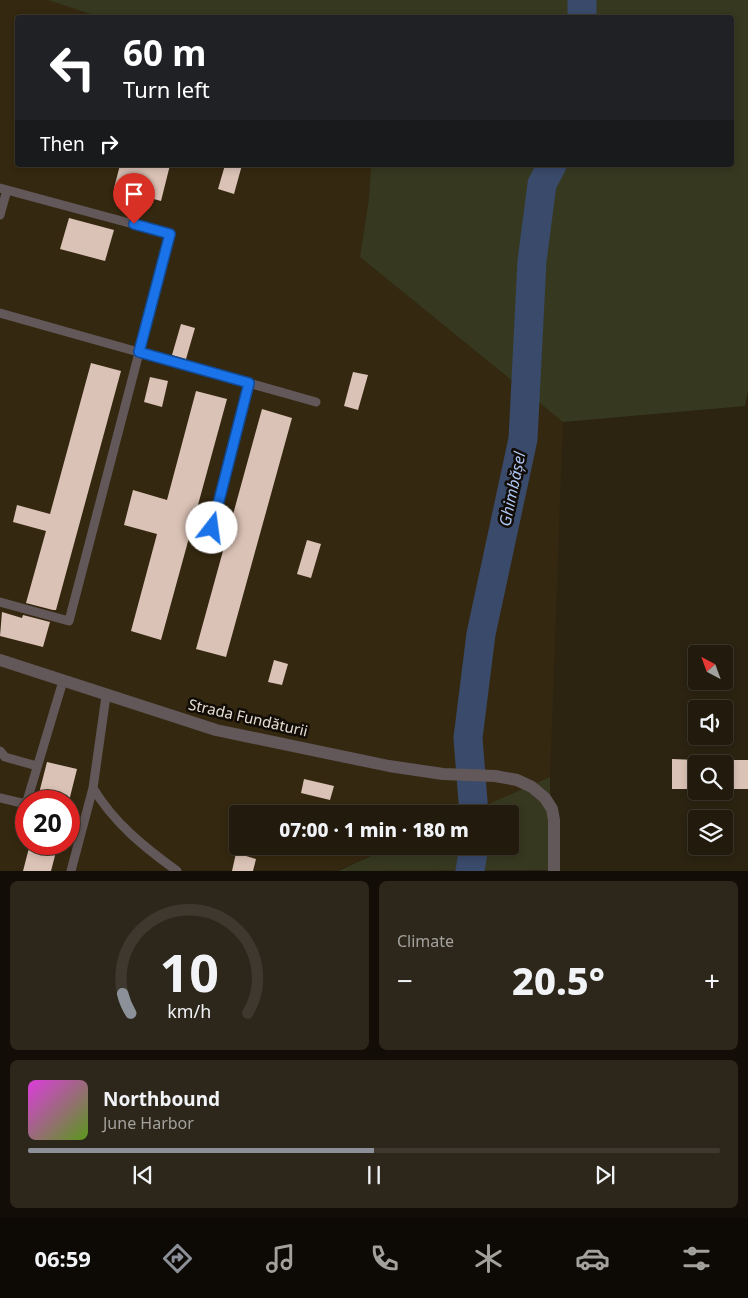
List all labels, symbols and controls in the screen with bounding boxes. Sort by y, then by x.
text: 60 m [123,29,206,76]
icon: left [40,35,105,100]
text: Turn left [123,74,210,104]
icon: right [95,130,123,158]
text: Then [40,131,85,157]
pin [113,173,155,224]
icon: arrive [120,180,148,208]
water label: Ghimbășel [493,449,531,528]
position arrow [185,501,237,553]
north arrow [688,645,732,690]
map controls [688,645,733,855]
street label: Strada Fundăturii [186,694,310,741]
button: sound [688,700,733,745]
button: search [688,755,733,800]
speed limit sign: 20 [15,790,80,855]
button: layers [688,810,733,855]
text: 07:00 · 1 min · 180 m [279,817,469,843]
text: Climate [397,930,454,952]
text: 10 [160,936,219,1007]
text: 20.5° [512,954,605,1006]
text: − [397,961,413,999]
text: + [704,961,720,999]
text: km/h [168,999,211,1023]
text: Northbound [103,1086,220,1112]
text: June Harbor [103,1112,194,1134]
icon: previous [129,1161,157,1189]
icon: pause [360,1161,388,1189]
icon: next [591,1161,619,1189]
icon: directions [160,1241,195,1276]
icon: music [263,1241,298,1276]
icon: phone [367,1241,402,1276]
icon: climate [471,1241,506,1276]
icon: car [575,1241,610,1276]
icon: filters [679,1241,714,1276]
text: 06:59 [34,1243,91,1273]

